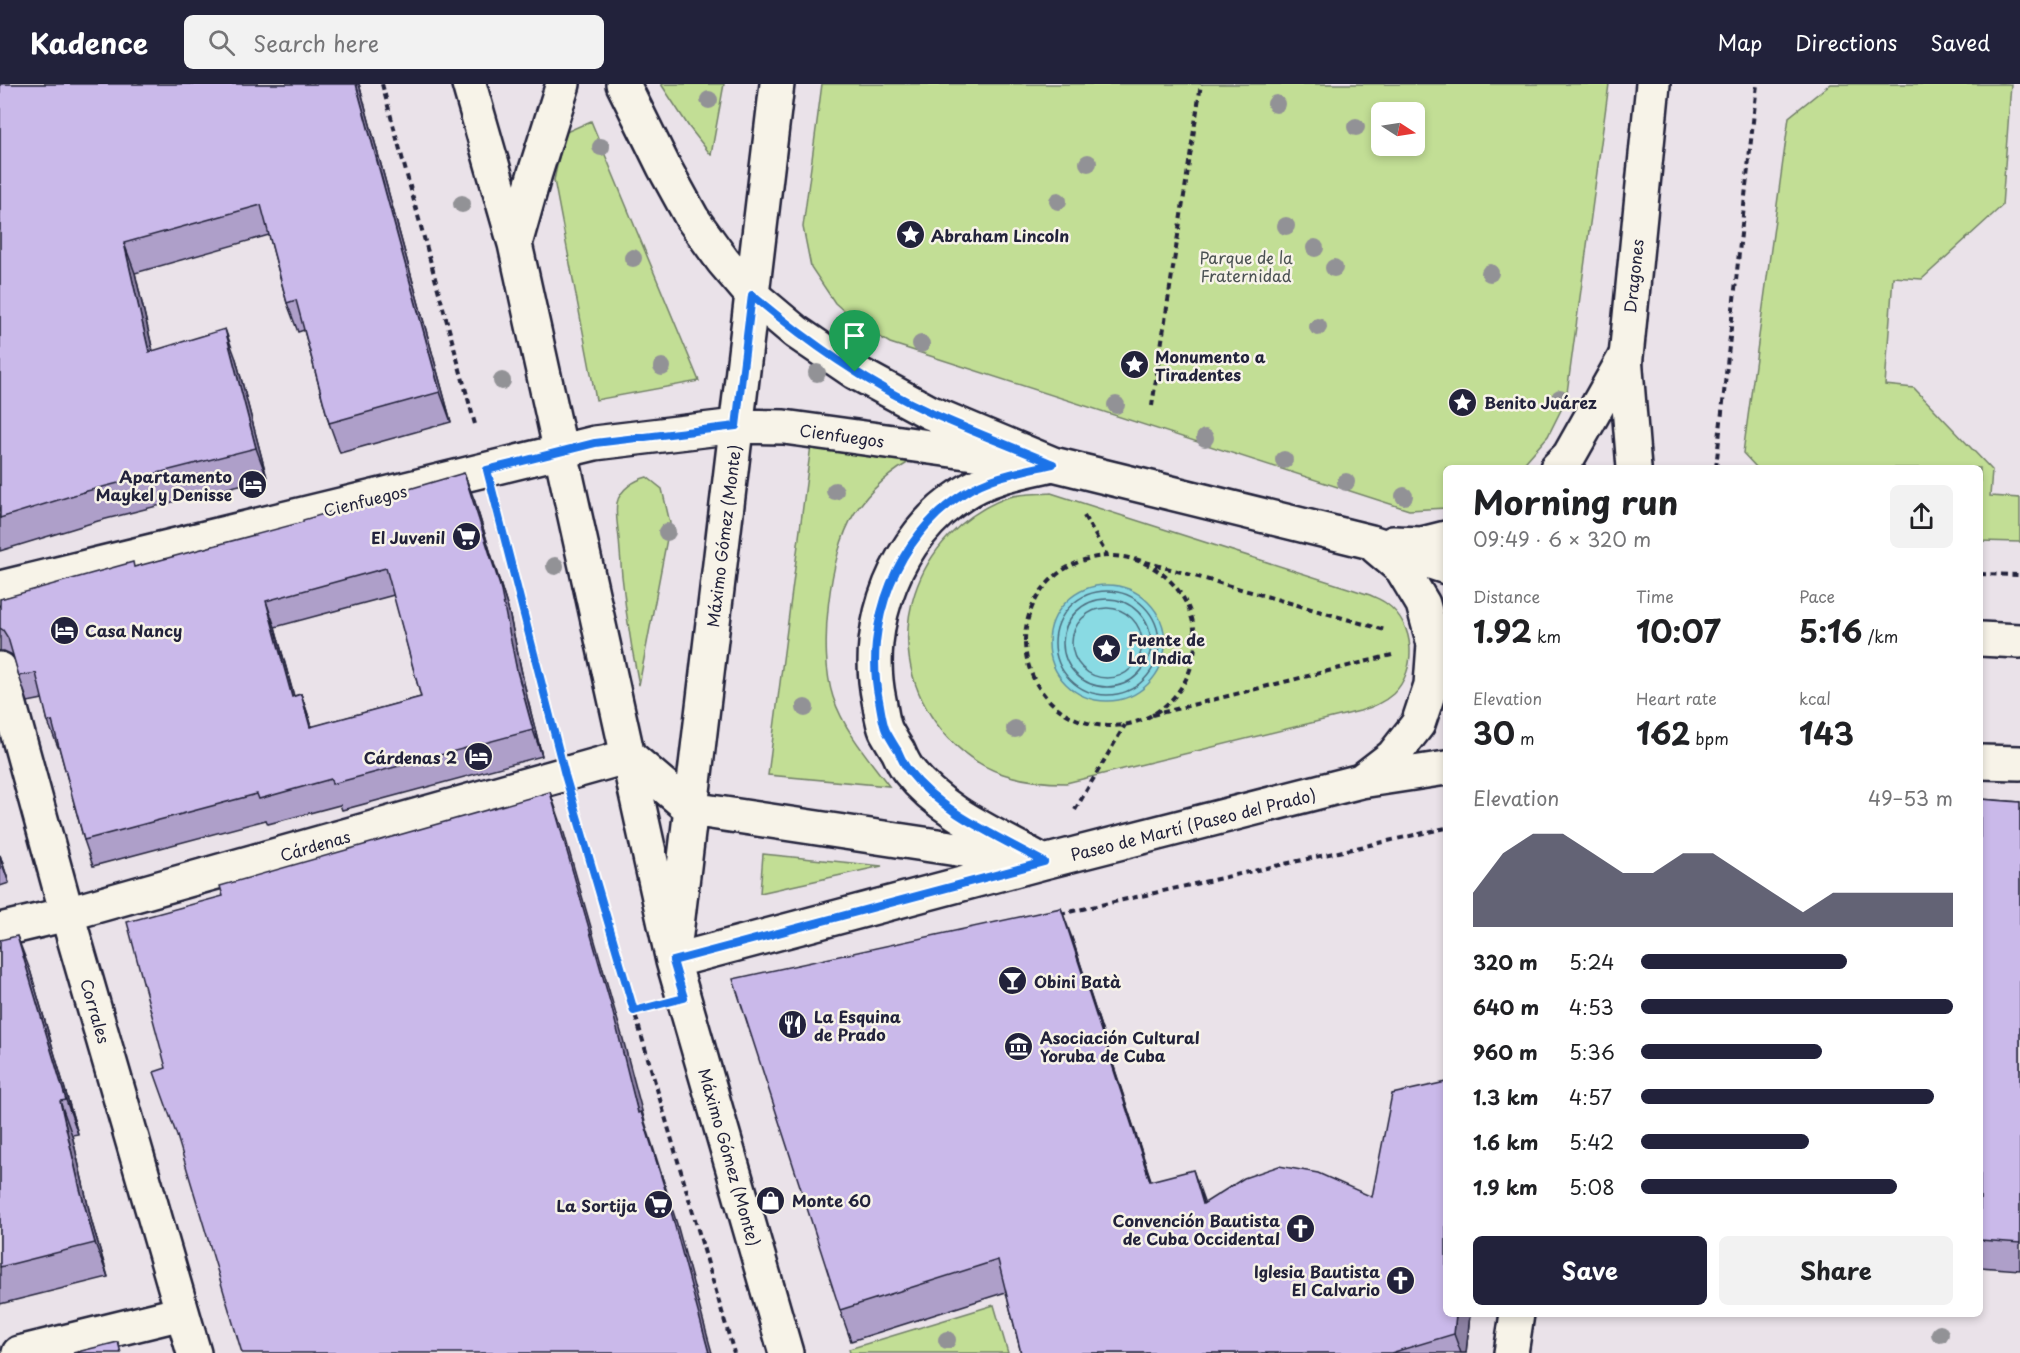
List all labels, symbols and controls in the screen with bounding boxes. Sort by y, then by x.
search box [184,15,604,69]
text: Kadence [30,21,148,64]
icon: search [205,26,238,59]
text: Search here [253,26,379,59]
text: Map [1717,26,1762,58]
text: Directions [1795,26,1897,58]
text: Saved [1930,26,1990,58]
north arrow [1371,102,1425,156]
map controls [1371,102,1425,156]
place icon: Abraham Lincoln [894,219,926,251]
place label: Abraham Lincoln [931,223,1069,247]
street label: Dragones [1617,238,1649,314]
park label: Parque de la Fraternidad [1199,245,1293,287]
pin [829,310,880,372]
icon: arrive [838,319,871,352]
place label: Monumento a Tiradentes [1155,344,1266,386]
place icon: Monumento a Tiradentes [1118,349,1150,381]
place icon: Benito Juárez [1447,386,1479,418]
place label: Benito Juárez [1484,390,1597,414]
street label: Cienfuegos [798,417,886,453]
street label: Máximo Gómez (Monte) [700,443,746,629]
place label: Apartamento Maykel y Denisse [96,464,232,506]
hotel icon: Apartamento Maykel y Denisse [237,469,269,501]
text: Morning run [1473,476,1678,526]
street label: Cienfuegos [321,478,409,522]
button: share [1890,485,1953,548]
supermarket icon: El Juvenil [450,521,482,553]
text: 09:49 · 6 × 320 m [1473,524,1651,554]
place label: El Juvenil [371,525,445,549]
text: Distance [1473,584,1540,608]
text: Time [1636,584,1674,608]
text: Pace [1799,584,1835,608]
text: 1.92 [1473,608,1532,653]
text: 10:07 [1636,608,1721,653]
text: 5:16 [1799,608,1862,653]
hotel icon: Casa Nancy [48,614,80,646]
place label: Casa Nancy [85,618,182,642]
text: km [1532,624,1561,648]
text: /km [1862,624,1898,648]
place label: Fuente de La India [1128,627,1205,669]
place icon: Fuente de La India [1091,632,1123,664]
text: Elevation [1473,686,1542,710]
text: Heart rate [1636,686,1717,710]
text: kcal [1799,686,1831,710]
text: 30 [1473,710,1515,755]
text: 162 [1636,710,1690,755]
text: 143 [1799,710,1854,755]
text: m [1515,726,1535,750]
text: bpm [1690,726,1729,750]
hotel icon: Cárdenas 2 [462,741,494,773]
place label: Cárdenas 2 [364,745,457,769]
street label: Paseo de Martí (Paseo del Prado) [1068,782,1318,866]
text: Elevation [1473,783,1559,813]
text: 49–53 m [1868,783,1953,813]
street label: Cárdenas [277,824,353,866]
text: 320 m [1473,947,1538,977]
text: 5:24 [1569,947,1614,977]
bar icon: Obini Batà [997,965,1029,997]
place label: Obini Batà [1034,969,1121,993]
street label: Corrales [75,976,117,1046]
text: 640 m [1473,992,1539,1022]
text: 4:53 [1569,992,1614,1022]
place label: La Esquina de Prado [814,1004,901,1046]
restaurant icon: La Esquina de Prado [777,1009,809,1041]
place label: Asociación Cultural Yoruba de Cuba [1040,1025,1200,1067]
museum icon: Asociación Cultural Yoruba de Cuba [1003,1030,1035,1062]
text: 960 m [1473,1037,1538,1067]
text: 5:36 [1569,1037,1615,1067]
street label: Máximo Gómez (Monte) [693,1065,767,1249]
text: 1.3 km [1473,1082,1539,1112]
text: 4:57 [1569,1082,1612,1112]
text: 1.6 km [1473,1127,1538,1157]
text: 5:42 [1569,1127,1614,1157]
text: 1.9 km [1473,1172,1538,1202]
text: 5:08 [1569,1172,1615,1202]
shop icon: Monte 60 [755,1184,787,1216]
place label: Monte 60 [792,1188,871,1212]
supermarket icon: La Sortija [642,1189,674,1221]
place label: La Sortija [557,1193,637,1217]
place label: Convención Bautista de Cuba Occidental [1113,1208,1280,1250]
church icon: Convención Bautista de Cuba Occidental [1285,1213,1317,1245]
button: Save [1473,1236,1707,1305]
button: Share [1719,1236,1953,1305]
place label: Iglesia Bautista El Calvario [1254,1259,1380,1301]
church icon: Iglesia Bautista El Calvario [1385,1264,1417,1296]

